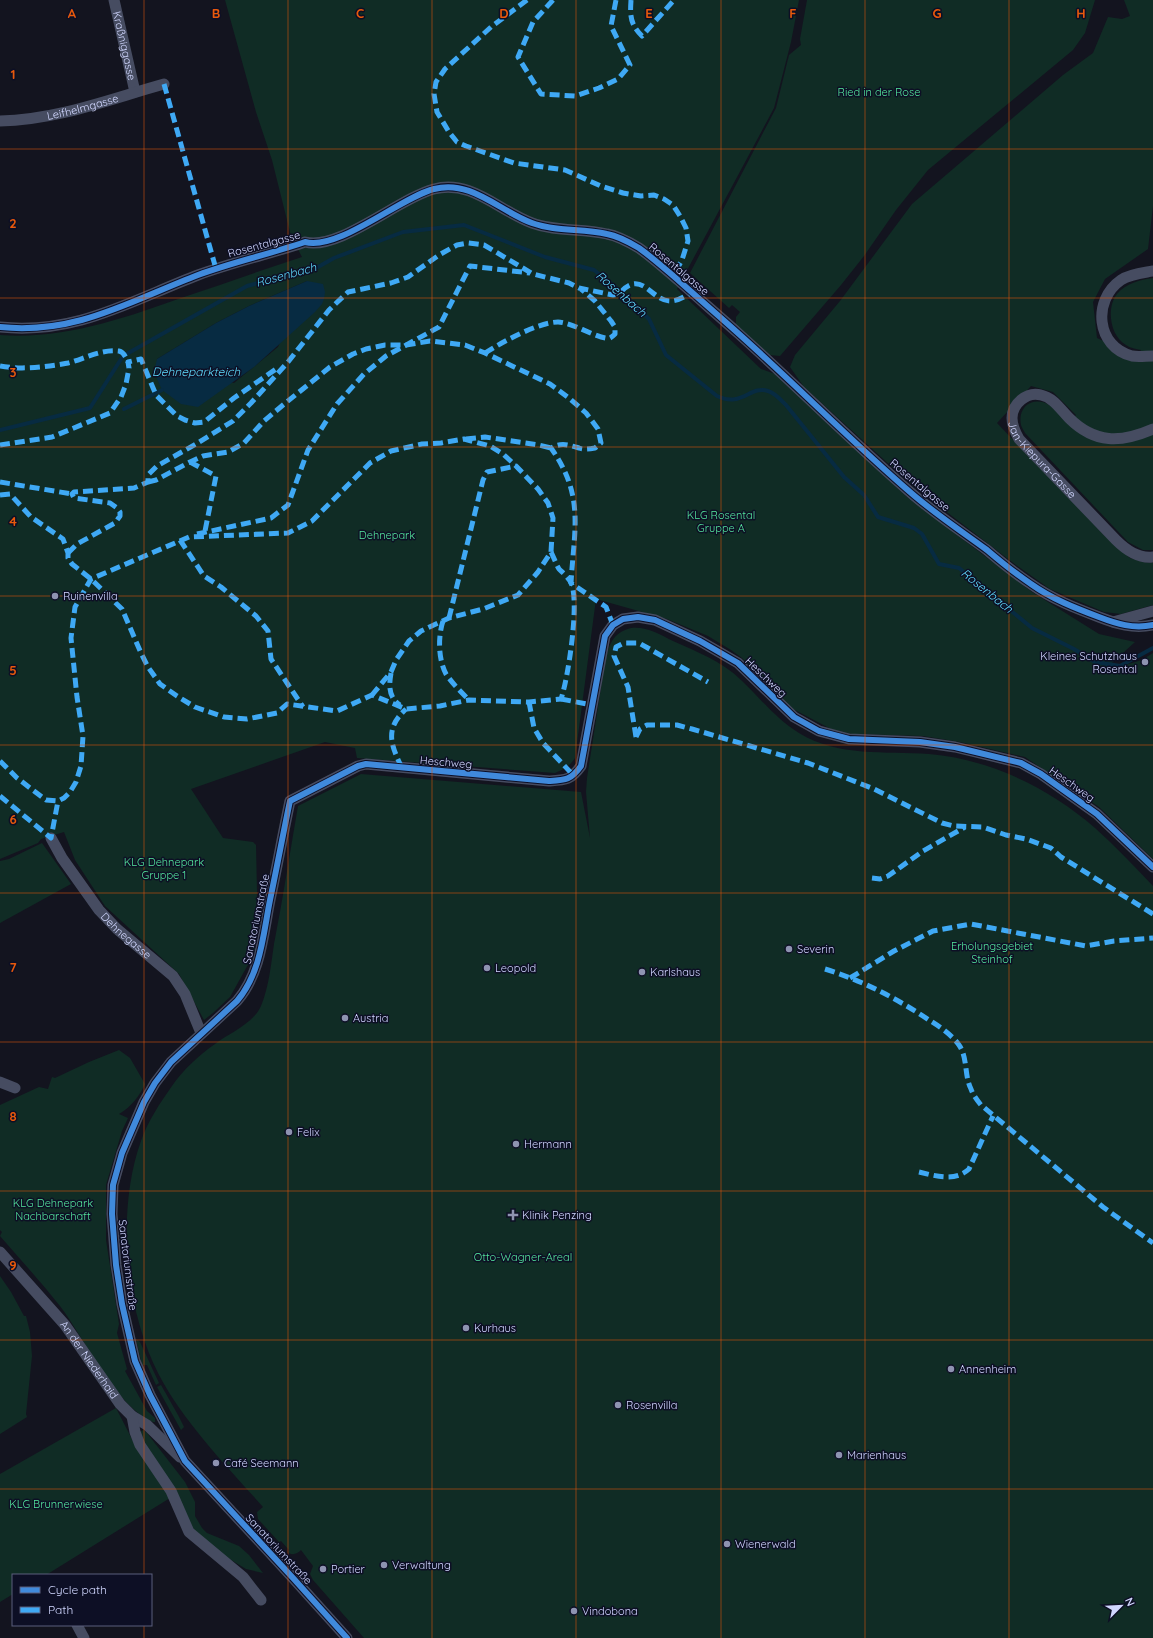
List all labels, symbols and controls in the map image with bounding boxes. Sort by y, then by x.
text: A [68,5,77,21]
text: B [212,5,220,21]
text: C [356,5,364,21]
text: D [499,5,509,21]
text: E [645,5,653,21]
text: F [789,5,797,21]
text: G [932,5,942,21]
text: H [1076,5,1086,21]
street label: Kraßniggasse [110,10,139,82]
text: 1 [10,66,16,82]
park label: Ried in der Rose [838,85,920,99]
street label: Leifhelmgasse [46,91,120,123]
text: 2 [9,215,17,231]
street label: Rosentalgasse [226,228,302,260]
street label: Rosentalgasse [646,240,712,298]
water label: Rosenbach [254,259,318,290]
water label: Rosenbach [593,268,650,320]
text: 3 [10,364,17,380]
water label: Dehneparkteich [152,364,240,379]
street label: Jan-Kiepura-Gasse [1005,420,1079,501]
street label: Rosentalgasse [887,456,953,514]
park label: KLG Rosental Gruppe A [687,508,755,535]
text: 4 [9,513,17,529]
park label: Dehnepark [359,528,415,542]
water label: Rosenbach [958,565,1016,616]
place label: Ruinenvilla [63,589,118,603]
marker: Ruinenvilla [50,591,60,601]
place label: Kleines Schutzhaus Rosental [1040,649,1137,676]
street label: Heschweg [742,654,790,700]
marker: Kleines Schutzhaus Rosental [1140,657,1150,667]
text: 5 [9,662,17,678]
street label: Heschweg [419,753,473,771]
street label: Heschweg [1046,763,1098,805]
text: 6 [9,811,17,827]
park label: KLG Dehnepark Gruppe 1 [124,855,204,882]
street label: Sanatoriumstraße [240,873,272,965]
street label: Dehnegasse [98,909,154,962]
park label: Erholungsgebiet Steinhof [951,939,1033,966]
place label: Severin [797,942,834,956]
marker: Severin [784,944,794,954]
text: 7 [9,959,17,975]
place label: Leopold [495,961,536,975]
marker: Leopold [482,963,492,973]
place label: Karlshaus [650,965,700,979]
marker: Karlshaus [637,967,647,977]
place label: Austria [353,1011,388,1025]
marker: Austria [340,1013,350,1023]
text: 8 [9,1108,17,1124]
place label: Felix [297,1125,319,1139]
marker: Felix [284,1127,294,1137]
place label: Hermann [524,1137,572,1151]
marker: Hermann [511,1139,521,1149]
park label: KLG Dehnepark Nachbarschaft [13,1196,93,1223]
place label: Klinik Penzing [522,1208,592,1222]
marker: Klinik Penzing [507,1209,519,1221]
street label: Sanatoriumstraße [115,1219,141,1311]
park label: Otto-Wagner-Areal [474,1250,572,1264]
text: 9 [9,1257,17,1273]
street label: An der Niederhaid [57,1317,121,1402]
place label: Kurhaus [474,1321,516,1335]
marker: Kurhaus [461,1323,471,1333]
place label: Annenheim [959,1362,1016,1376]
marker: Annenheim [946,1364,956,1374]
place label: Rosenvilla [626,1398,678,1412]
marker: Rosenvilla [613,1400,623,1410]
place label: Marienhaus [847,1448,906,1462]
marker: Marienhaus [834,1450,844,1460]
place label: Café Seemann [224,1456,299,1470]
marker: Café Seemann [211,1458,221,1468]
park label: KLG Brunnerwiese [9,1497,103,1511]
street label: Sanatoriumstraße [243,1511,315,1587]
place label: Wienerwald [735,1537,796,1551]
marker: Wienerwald [722,1539,732,1549]
place label: Verwaltung [392,1558,451,1572]
marker: Verwaltung [379,1560,389,1570]
place label: Portier [331,1562,366,1576]
marker: Portier [318,1564,328,1574]
legend [12,1574,152,1626]
text: Cycle path [48,1582,107,1597]
north arrow [1101,1586,1141,1626]
text: N [1122,1595,1138,1608]
text: Path [48,1602,73,1617]
place label: Vindobona [582,1604,638,1618]
marker: Vindobona [569,1606,579,1616]

